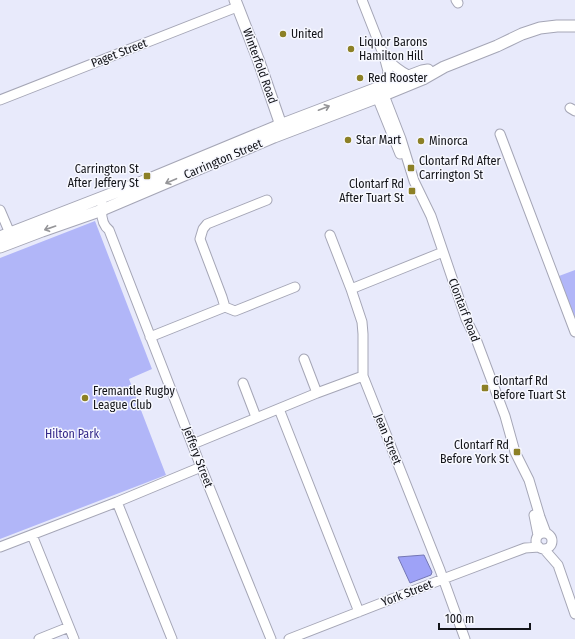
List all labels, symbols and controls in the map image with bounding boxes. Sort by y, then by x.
street label: Winterfold Road [240,26,280,106]
place label: United [291,27,324,41]
marker: United [278,29,288,39]
place label: Liquor Barons Hamilton Hill [359,35,427,63]
street label: Paget Street [89,36,149,70]
marker: Liquor Barons Hamilton Hill [346,44,356,54]
place label: Red Rooster [368,71,428,85]
marker: Red Rooster [355,73,365,83]
one-way arrow [317,104,329,112]
place label: Star Mart [356,133,401,147]
place label: Minorca [429,134,468,148]
marker: Star Mart [343,135,353,145]
street label: Carrington Street [182,136,264,182]
marker: Minorca [416,136,426,146]
place label: Clontarf Rd After Carrington St [419,154,501,182]
place label: Carrington St After Jeffery St [68,162,139,190]
marker: Clontarf Rd After Carrington St [406,163,416,173]
marker: Carrington St After Jeffery St [142,171,152,181]
one-way arrow [166,177,178,185]
place label: Clontarf Rd After Tuart St [339,177,404,205]
marker: Clontarf Rd After Tuart St [407,186,417,196]
one-way arrow [45,225,57,233]
street label: Clontarf Road [445,276,483,344]
place label: Clontarf Rd Before Tuart St [493,374,566,402]
marker: Clontarf Rd Before Tuart St [480,383,490,393]
place label: Fremantle Rugby League Club [93,384,176,412]
marker: Fremantle Rugby League Club [80,393,90,403]
street label: Jean Street [371,412,405,467]
street label: Jeffery Street [180,425,216,490]
park label: Hilton Park [45,427,99,441]
place label: Clontarf Rd Before York St [440,438,509,466]
marker: Clontarf Rd Before York St [512,447,522,457]
street label: York Street [379,577,435,609]
scale bar [439,605,530,631]
text: 100 m [445,612,474,626]

